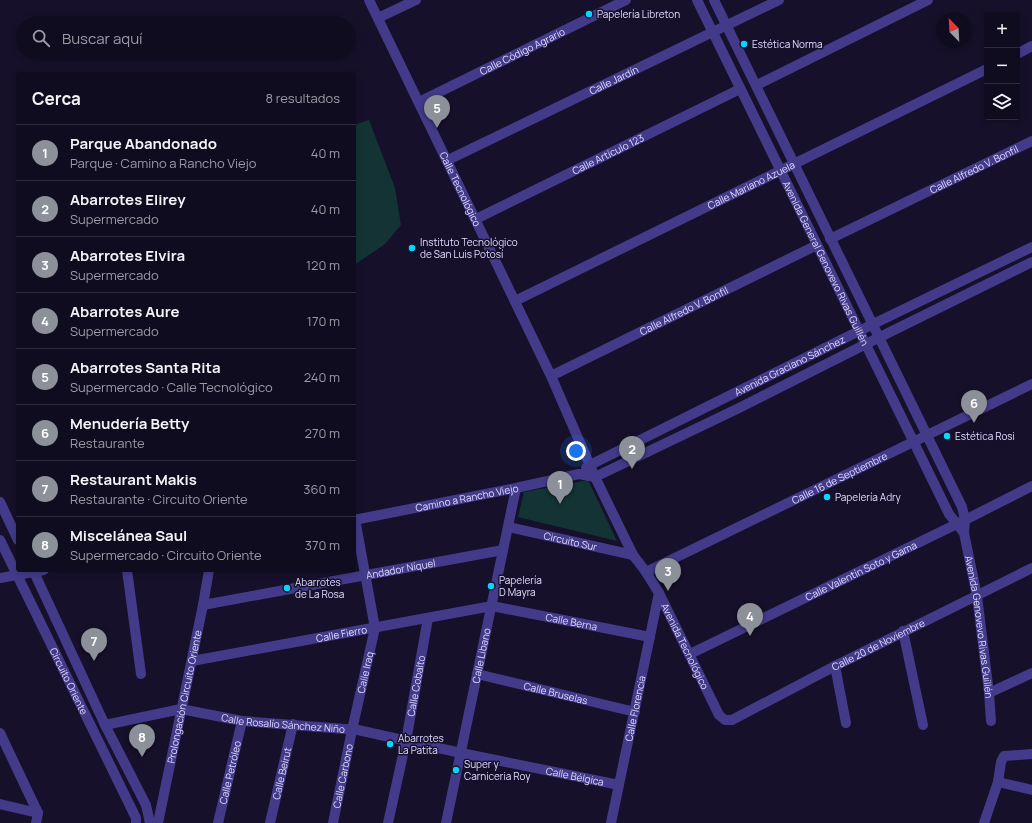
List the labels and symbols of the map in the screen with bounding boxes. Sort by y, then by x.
place label: Papelería Libreton [597,7,680,21]
marker: Papelería Libreton [584,9,594,19]
north arrow [936,12,972,48]
street label: Calle Código Agrario [477,24,567,78]
place label: Estética Norma [752,37,823,51]
marker: Estética Norma [739,39,749,49]
street label: Calle Jardín [587,62,641,98]
pin: 5 [424,95,450,128]
street label: Calle Artículo 123 [570,130,646,178]
street label: Calle Alfredo V. Bonfil [927,142,1021,197]
street label: Calle Tecnológico [436,149,485,229]
street label: Calle Mariano Azuela [705,158,797,212]
street label: Avenida General Genovevo Rivas Guillén [780,178,872,348]
place label: Instituto Tecnológico de San Luis Potosí [420,235,518,261]
marker: Instituto Tecnológico de San Luis Potosí [407,243,417,253]
street label: Calle Alfredo V. Bonfil [637,283,730,338]
street label: Avenida Graciano Sánchez [732,332,847,399]
pin: 6 [961,390,987,423]
place label: Estética Rosi [955,429,1015,443]
marker: Estética Rosi [942,431,952,441]
pin: 2 [619,436,645,469]
your location [566,441,586,461]
street label: Calle 16 de Septiembre [789,449,890,507]
pin: 1 [547,471,573,504]
street label: Camino a Rancho Viejo [414,481,520,515]
place label: Papelería Adry [835,490,902,504]
marker: Papelería Adry [822,492,832,502]
street label: Circuito Sur [542,528,599,554]
street label: Calle Valentín Soto y Gama [803,538,919,604]
street label: Avenida Genovevo Rivas Guillén [962,554,996,699]
street label: Andador Níquel [365,556,437,582]
pin: 3 [655,558,681,591]
place label: Papelería D Mayra [499,573,542,599]
place label: Abarrotes de La Rosa [295,575,344,601]
marker: Papelería D Mayra [486,581,496,591]
marker: Abarrotes de La Rosa [282,583,292,593]
street label: Avenida Tecnológico [658,601,712,692]
pin: 4 [737,603,763,636]
street label: Calle Berna [544,610,599,634]
street label: Calle 20 de Noviembre [829,615,927,674]
street label: Calle Fierro [315,622,368,645]
street label: Calle Libano [468,627,494,684]
pin: 7 [81,628,107,661]
street label: Prolongación Circuito Oriente [163,629,205,765]
street label: Circuito Oriente [47,645,91,717]
street label: Calle Iraq [353,650,377,695]
street label: Calle Cobalto [404,654,428,718]
street label: Calle Florencia [621,674,649,743]
street label: Calle Bruselas [522,679,589,707]
street label: Calle Rosalío Sánchez Niño [220,710,346,736]
pin: 8 [129,724,155,757]
place label: Abarrotes La Patita [398,731,444,757]
street label: Calle Petróleo [216,739,244,805]
marker: Abarrotes La Patita [385,739,395,749]
street label: Calle Carbono [329,743,356,809]
street label: Calle Beirut [269,746,294,801]
place label: Super y Carniceria Roy [464,757,531,783]
street label: Calle Bélgica [545,763,605,789]
marker: Super y Carniceria Roy [451,765,461,775]

